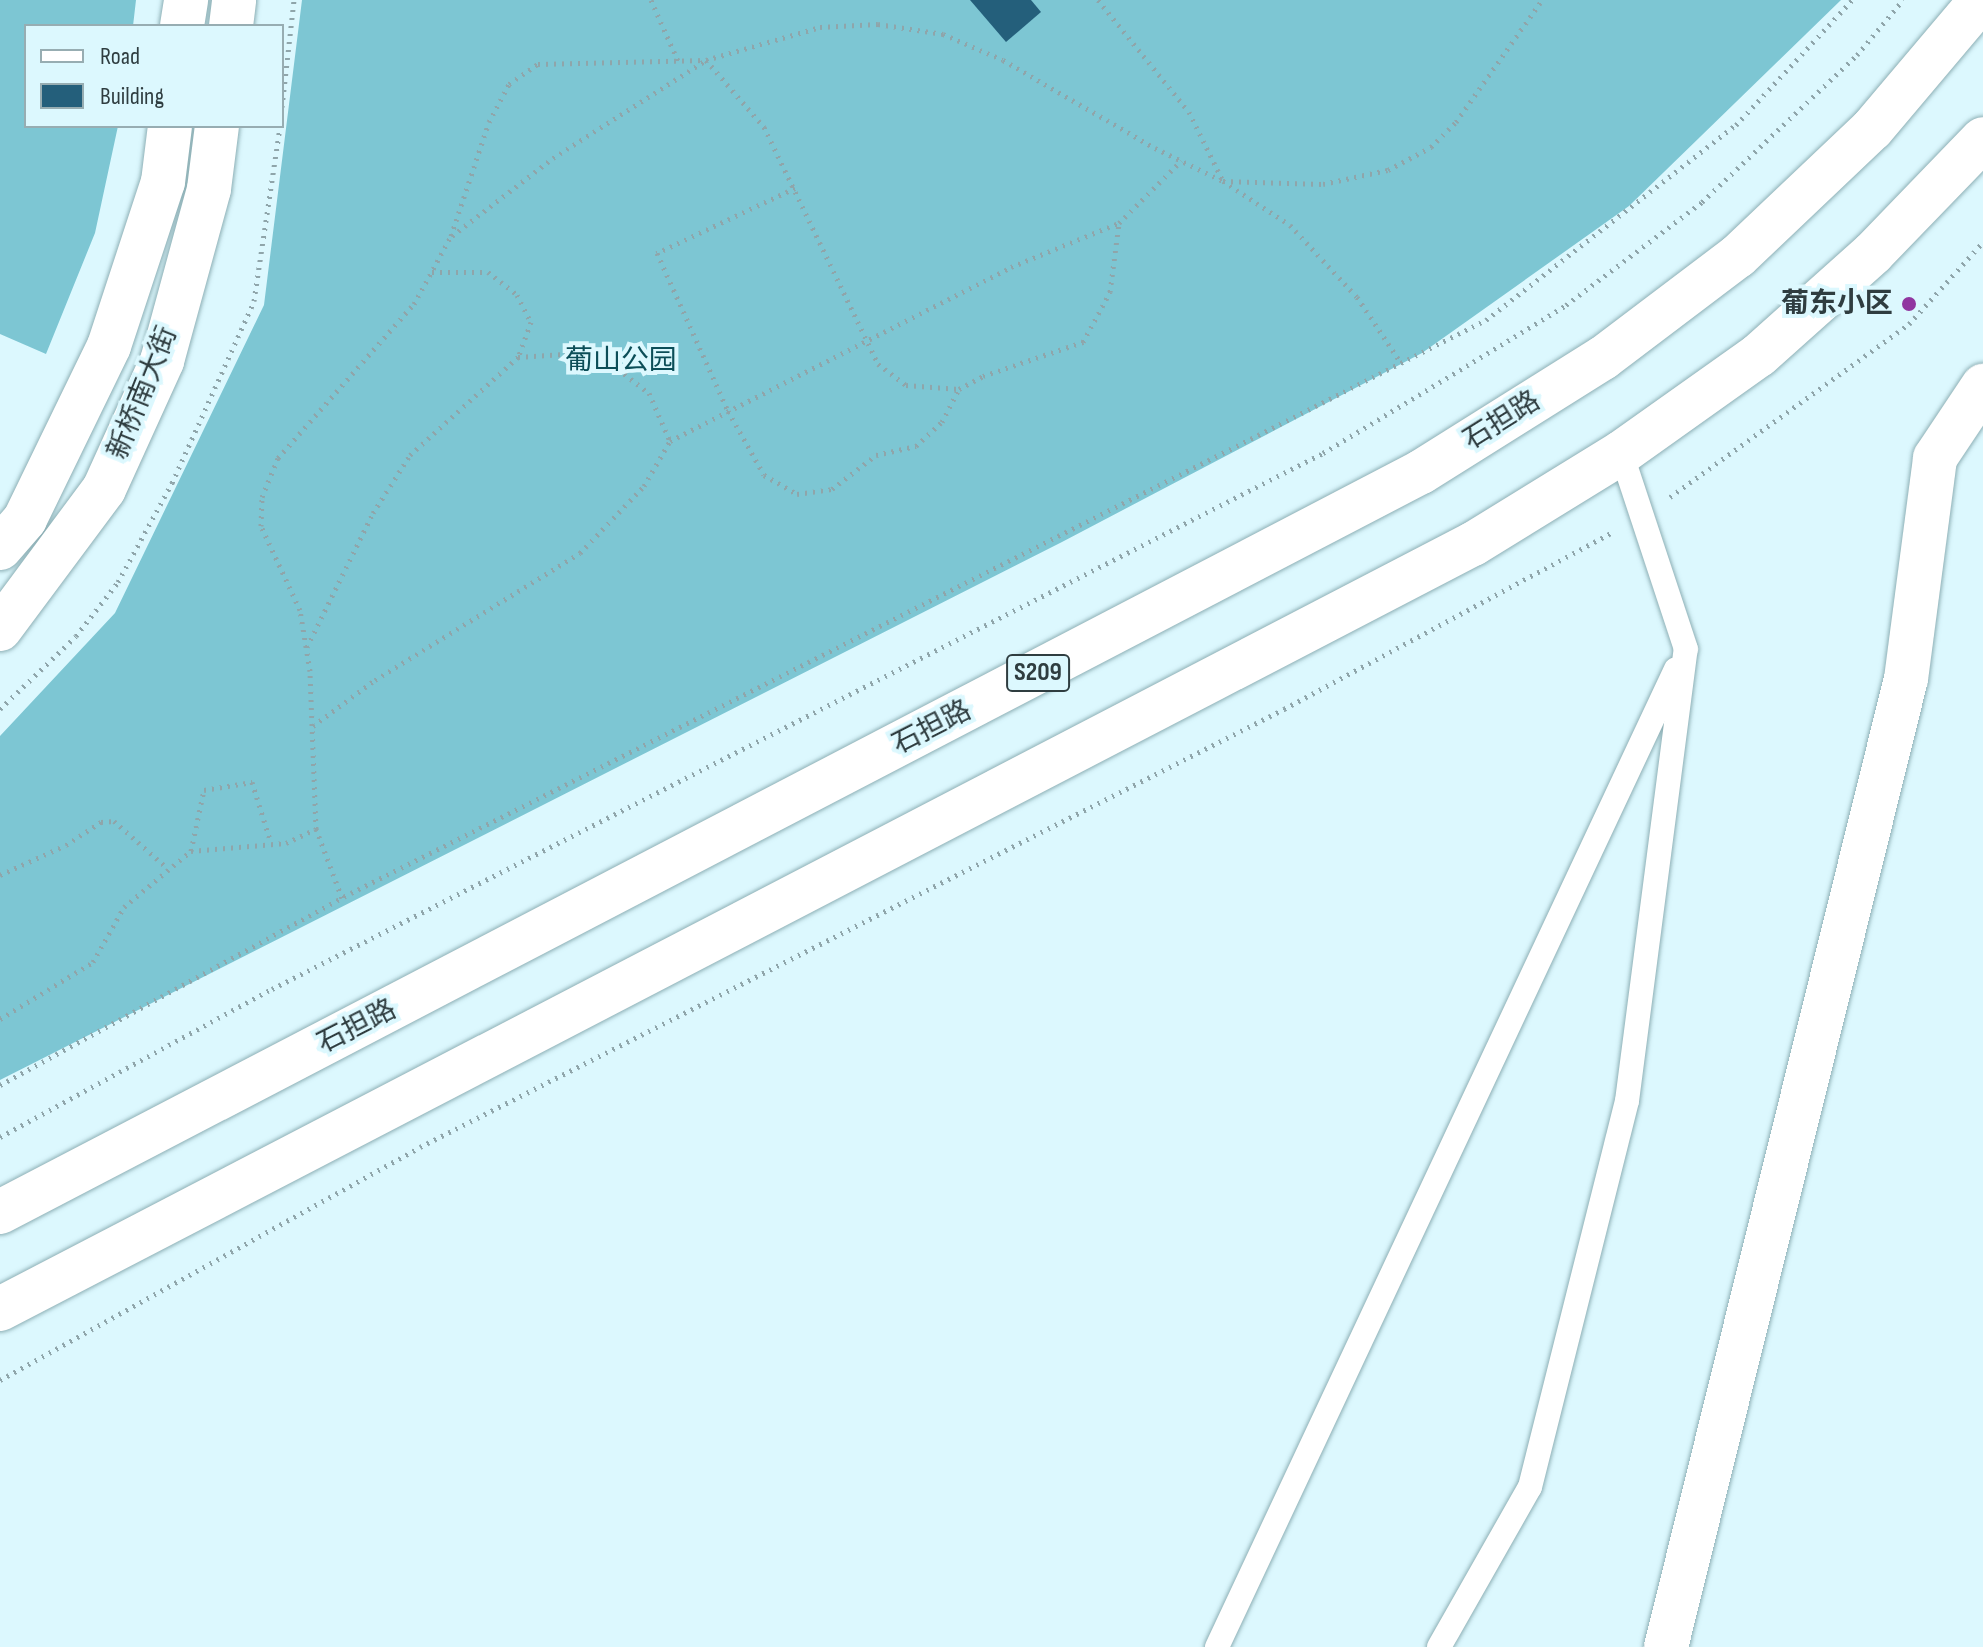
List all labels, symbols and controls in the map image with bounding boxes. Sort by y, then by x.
legend [24,24,284,128]
text: Road [100,42,140,71]
text: Building [100,82,164,111]
place label: 葡东小区 [1781,287,1893,321]
marker: 葡东小区 [1900,295,1918,313]
street label: 新桥南大街 [101,322,185,464]
park label: 葡山公园 [565,344,677,378]
street label: 石担路 [1457,384,1547,458]
road number: S209 [1006,651,1070,695]
street label: 石担路 [887,694,977,762]
street label: 石担路 [312,993,402,1061]

